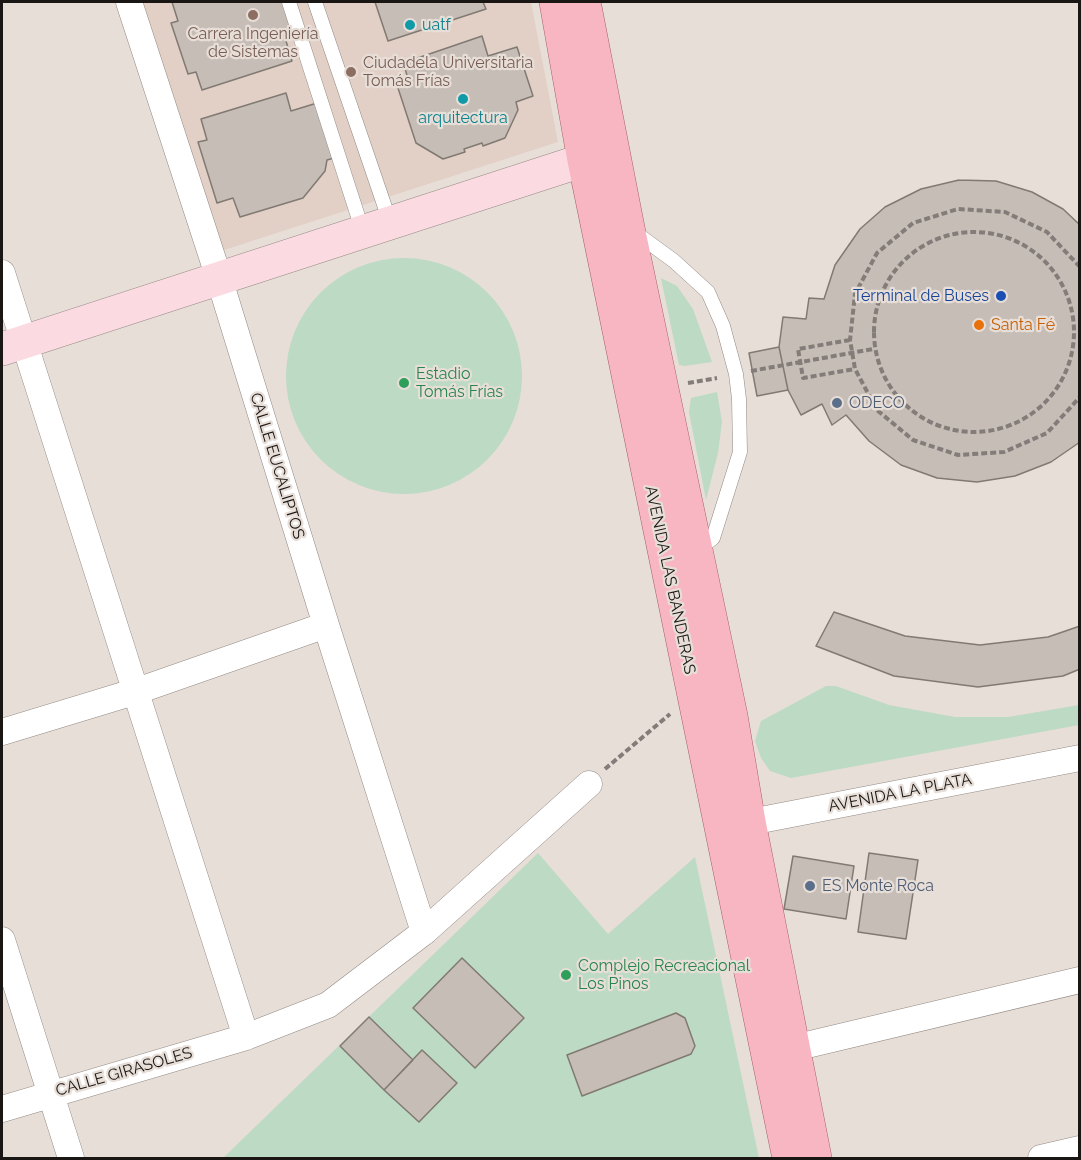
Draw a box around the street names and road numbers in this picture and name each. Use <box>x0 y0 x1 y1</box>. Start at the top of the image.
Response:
street label: CALLE EUCALIPTOS <box>246 391 308 541</box>
street label: AVENIDA LAS BANDERAS <box>641 484 699 676</box>
street label: AVENIDA LA PLATA <box>827 770 973 816</box>
street label: CALLE GIRASOLES <box>54 1043 194 1101</box>

